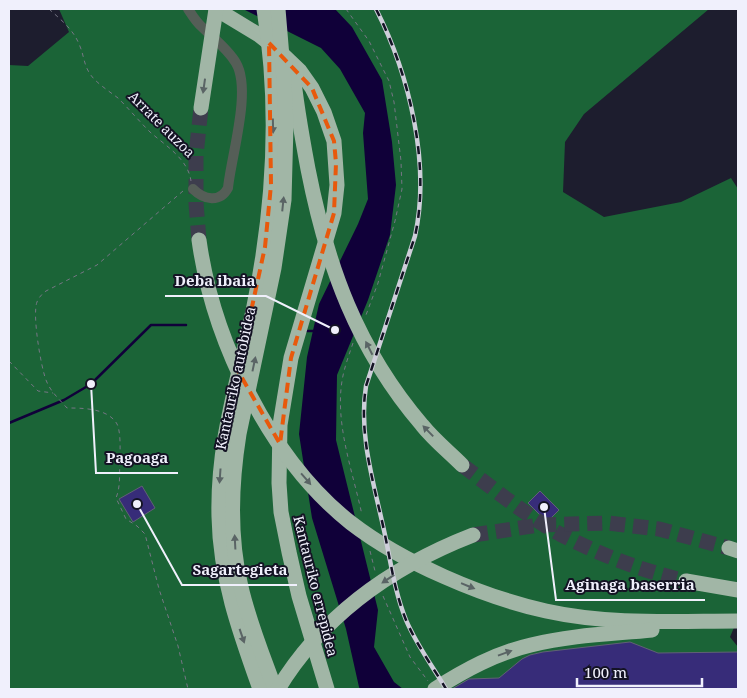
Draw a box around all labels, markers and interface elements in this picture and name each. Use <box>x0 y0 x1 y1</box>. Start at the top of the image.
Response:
one-way arrow <box>200 78 208 94</box>
street label: Arrate auzoa <box>125 87 199 161</box>
one-way arrow <box>269 118 277 134</box>
one-way arrow <box>279 196 287 212</box>
callout: Deba ibaia <box>165 266 266 296</box>
text: Deba ibaia <box>174 270 256 290</box>
street label: Kantauriko autobidea <box>211 305 259 451</box>
one-way arrow <box>365 341 373 355</box>
one-way arrow <box>251 355 259 371</box>
one-way arrow <box>422 425 434 437</box>
callout: Pagoaga <box>96 443 178 473</box>
text: Pagoaga <box>106 447 168 467</box>
one-way arrow <box>216 468 224 484</box>
one-way arrow <box>301 473 312 486</box>
street label: Kantauriko errepidea <box>289 514 343 658</box>
one-way arrow <box>230 533 238 549</box>
callout: Sagartegieta <box>182 555 297 585</box>
text: Sagartegieta <box>193 559 287 579</box>
callout: Aginaga baserria <box>556 570 705 600</box>
one-way arrow <box>381 574 394 584</box>
text: Aginaga baserria <box>565 574 695 594</box>
one-way arrow <box>461 583 475 591</box>
one-way arrow <box>239 628 246 643</box>
one-way arrow <box>498 649 513 657</box>
scale bar <box>577 656 702 688</box>
text: 100 m <box>584 662 627 682</box>

